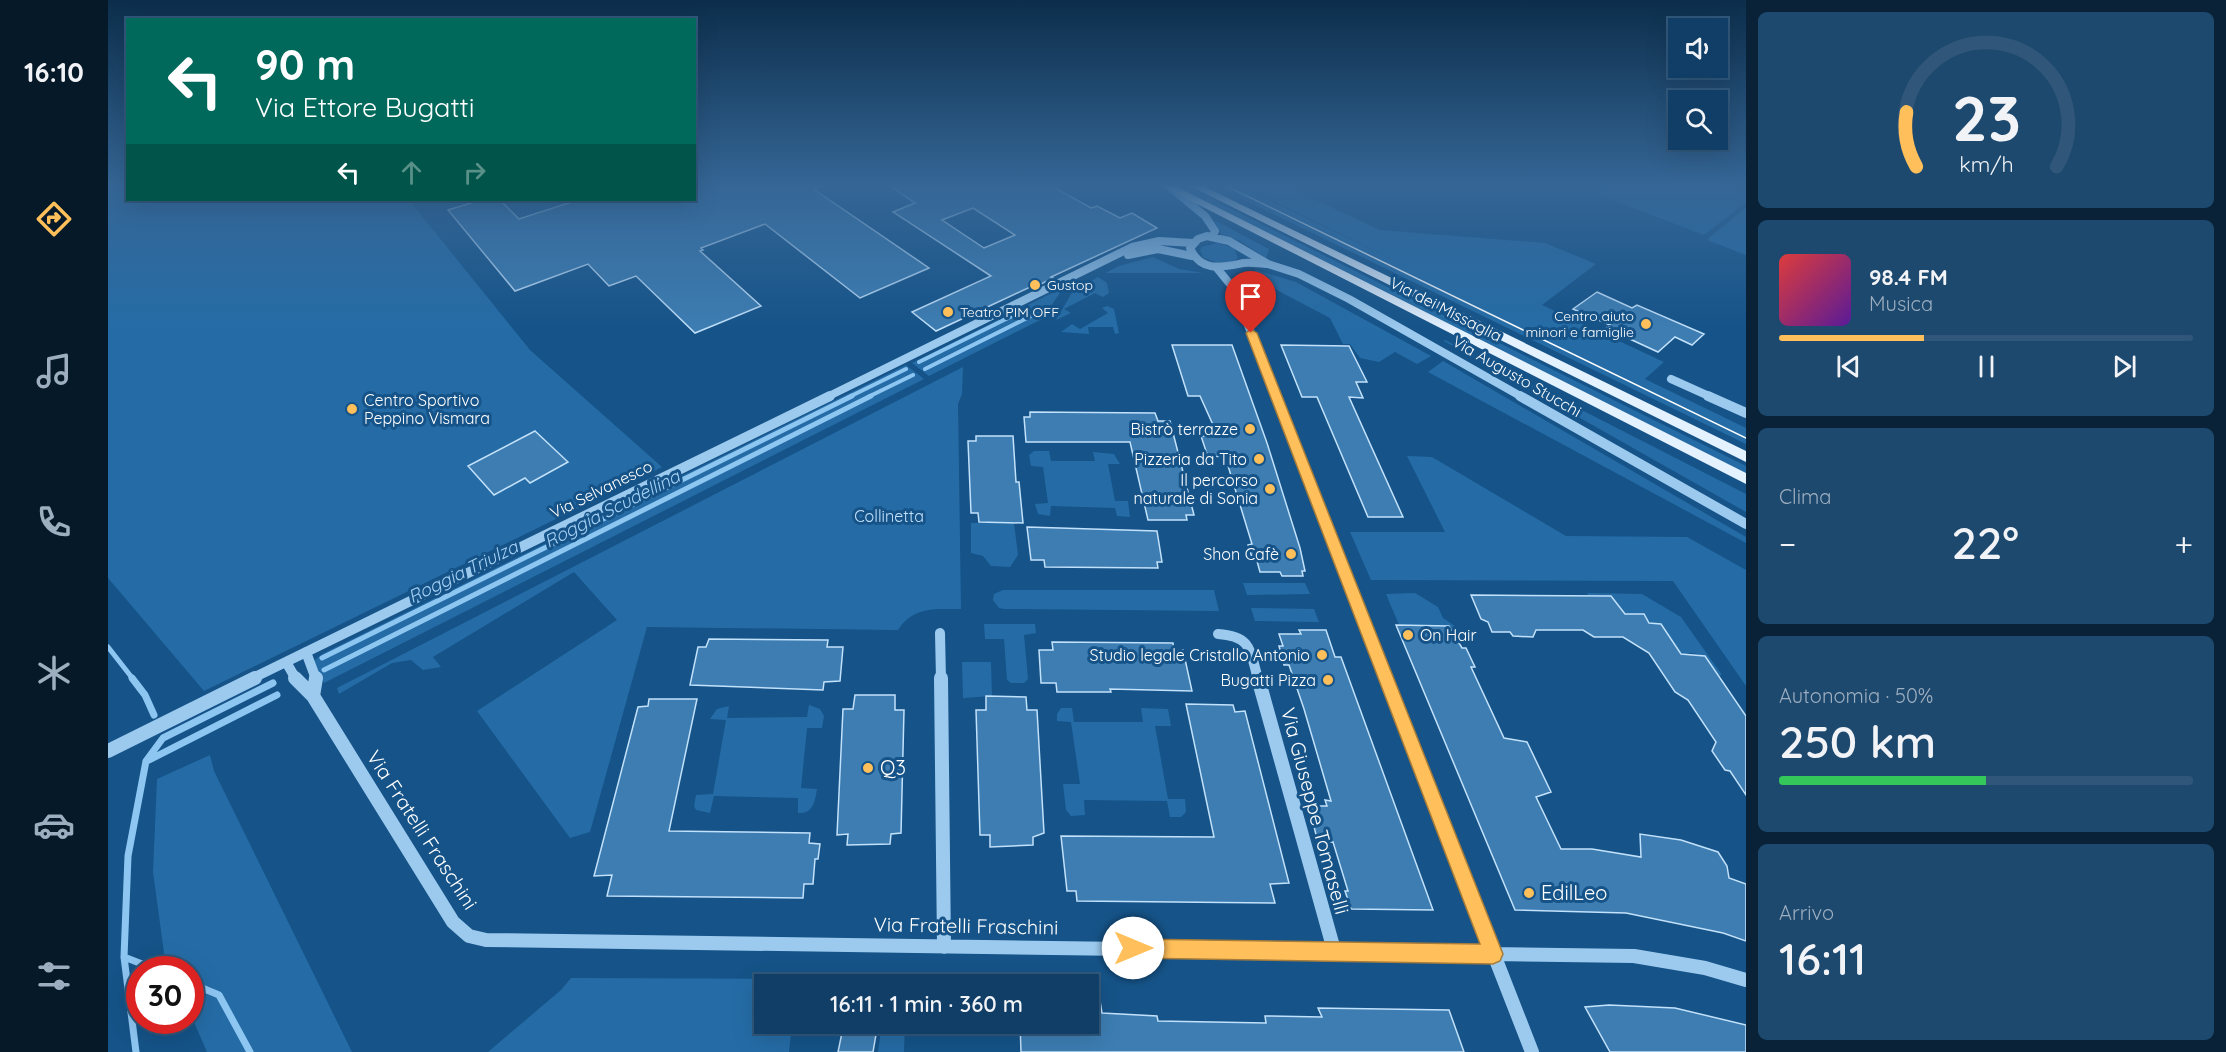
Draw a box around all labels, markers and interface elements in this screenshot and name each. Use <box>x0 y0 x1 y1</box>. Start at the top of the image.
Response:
map controls <box>1668 18 1728 150</box>
button: sound <box>1668 18 1728 78</box>
text: 90 m <box>255 38 355 91</box>
icon: left <box>156 42 234 120</box>
text: 16:10 <box>24 55 84 89</box>
text: 23 <box>1951 79 2021 157</box>
text: Via Ettore Bugatti <box>255 90 475 124</box>
button: search <box>1668 90 1728 150</box>
text: km/h <box>1959 151 2013 177</box>
icon: left <box>332 156 365 189</box>
icon: ahead <box>395 156 428 189</box>
icon: right <box>458 156 491 189</box>
icon: directions <box>33 198 75 240</box>
text: 98.4 FM <box>1869 263 1948 291</box>
pin <box>1225 271 1276 333</box>
street label: Via dei Missaglia <box>1387 272 1505 346</box>
place label: Gustop <box>1047 276 1093 294</box>
marker: Gustop <box>1028 278 1042 292</box>
icon: arrive <box>1234 280 1267 313</box>
text: Musica <box>1869 291 1933 316</box>
place label: Teatro PIM OFF <box>960 303 1059 321</box>
marker: Teatro PIM OFF <box>941 305 955 319</box>
place label: Centro aiuto minori e famiglie <box>1526 307 1634 341</box>
marker: Centro aiuto minori e famiglie <box>1639 317 1653 331</box>
street label: Via Augusto Stucchi <box>1449 331 1585 421</box>
icon: music <box>33 350 75 392</box>
icon: previous <box>1832 350 1865 383</box>
icon: pause <box>1970 350 2003 383</box>
icon: next <box>2108 350 2141 383</box>
place label: Centro Sportivo Peppino Vismara <box>364 390 490 428</box>
marker: Centro Sportivo Peppino Vismara <box>345 402 359 416</box>
place label: Bistrò terrazze <box>1131 419 1238 439</box>
marker: Bistrò terrazze <box>1243 422 1257 436</box>
place label: Pizzeria da Tito <box>1134 449 1247 469</box>
marker: Pizzeria da Tito <box>1252 452 1266 466</box>
street label: Via Selvanesco <box>547 456 655 522</box>
water label: Roggia Scudellina <box>540 464 684 553</box>
place label: Il percorso naturale di Sonia <box>1133 470 1258 508</box>
marker: Il percorso naturale di Sonia <box>1263 482 1277 496</box>
text: Clima <box>1779 484 1831 509</box>
icon: phone <box>33 501 75 543</box>
park label: Collinetta <box>854 506 924 526</box>
text: 22° <box>1952 514 2019 570</box>
text: − <box>1779 523 1796 564</box>
text: + <box>2174 523 2193 564</box>
water label: Roggia Triulza <box>404 535 522 608</box>
place label: Shon Cafè <box>1203 544 1279 564</box>
marker: Shon Cafè <box>1284 547 1298 561</box>
place label: On Hair <box>1420 625 1477 645</box>
marker: On Hair <box>1401 628 1415 642</box>
place label: Studio legale Cristallo Antonio <box>1089 645 1310 665</box>
marker: Studio legale Cristallo Antonio <box>1315 648 1329 662</box>
icon: climate <box>33 652 75 694</box>
place label: Bugatti Pizza <box>1220 670 1316 690</box>
marker: Bugatti Pizza <box>1321 673 1335 687</box>
text: Autonomia · 50% <box>1779 683 1933 708</box>
street label: Via Giuseppe Tomaselli <box>1276 705 1355 917</box>
text: 250 km <box>1779 713 1936 769</box>
street label: Via Fratelli Fraschini <box>362 745 483 914</box>
place label: Q3 <box>880 755 906 780</box>
marker: Q3 <box>861 761 875 775</box>
icon: car <box>33 804 75 846</box>
place label: EdilLeo <box>1541 880 1607 905</box>
marker: EdilLeo <box>1522 886 1536 900</box>
text: Arrivo <box>1779 900 1834 925</box>
street label: Via Fratelli Fraschini <box>873 911 1059 940</box>
position arrow <box>1101 916 1165 980</box>
text: 16:11 <box>1779 930 1866 986</box>
icon: filters <box>33 955 75 997</box>
speed limit sign: 30 <box>126 956 204 1034</box>
text: 16:11 · 1 min · 360 m <box>830 990 1023 1018</box>

